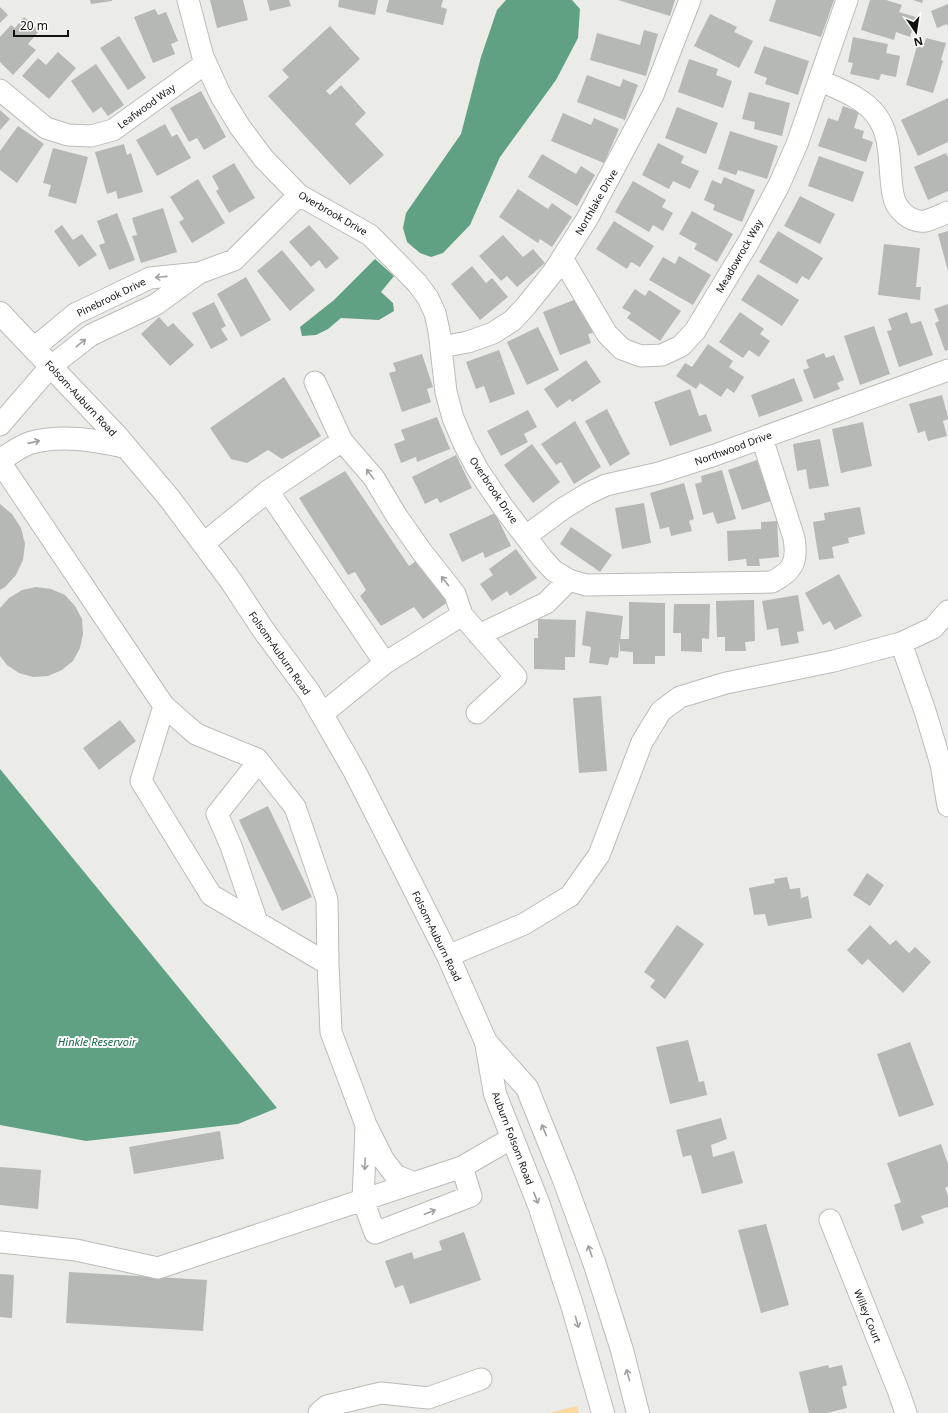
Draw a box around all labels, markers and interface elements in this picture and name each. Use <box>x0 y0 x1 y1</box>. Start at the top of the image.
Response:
scale bar <box>14 12 68 38</box>
north arrow <box>896 12 936 52</box>
text: 20 m <box>20 17 48 34</box>
text: N <box>912 34 924 51</box>
street label: Leafwood Way <box>114 80 179 132</box>
street label: Northlake Drive <box>571 166 621 238</box>
street label: Overbrook Drive <box>296 188 370 239</box>
street label: Meadowrock Way <box>712 216 766 295</box>
one-way arrow <box>155 273 168 280</box>
street label: Pinebrook Drive <box>74 274 148 320</box>
one-way arrow <box>76 339 87 347</box>
street label: Folsom-Auburn Road <box>42 357 120 439</box>
street label: Northwood Drive <box>693 427 774 468</box>
one-way arrow <box>27 438 40 446</box>
street label: Overbrook Drive <box>467 454 522 526</box>
one-way arrow <box>366 469 375 480</box>
one-way arrow <box>440 575 449 586</box>
street label: Folsom-Auburn Road <box>246 608 314 698</box>
street label: Folsom-Auburn Road <box>409 888 465 984</box>
water label: Hinkle Reservoir <box>58 1034 137 1049</box>
street label: Auburn Folsom Road <box>489 1090 537 1186</box>
one-way arrow <box>540 1124 547 1136</box>
one-way arrow <box>361 1157 368 1170</box>
one-way arrow <box>532 1192 540 1204</box>
one-way arrow <box>423 1208 435 1216</box>
one-way arrow <box>585 1246 593 1258</box>
street label: Willey Court <box>851 1287 885 1345</box>
one-way arrow <box>574 1315 581 1328</box>
one-way arrow <box>624 1369 632 1382</box>

